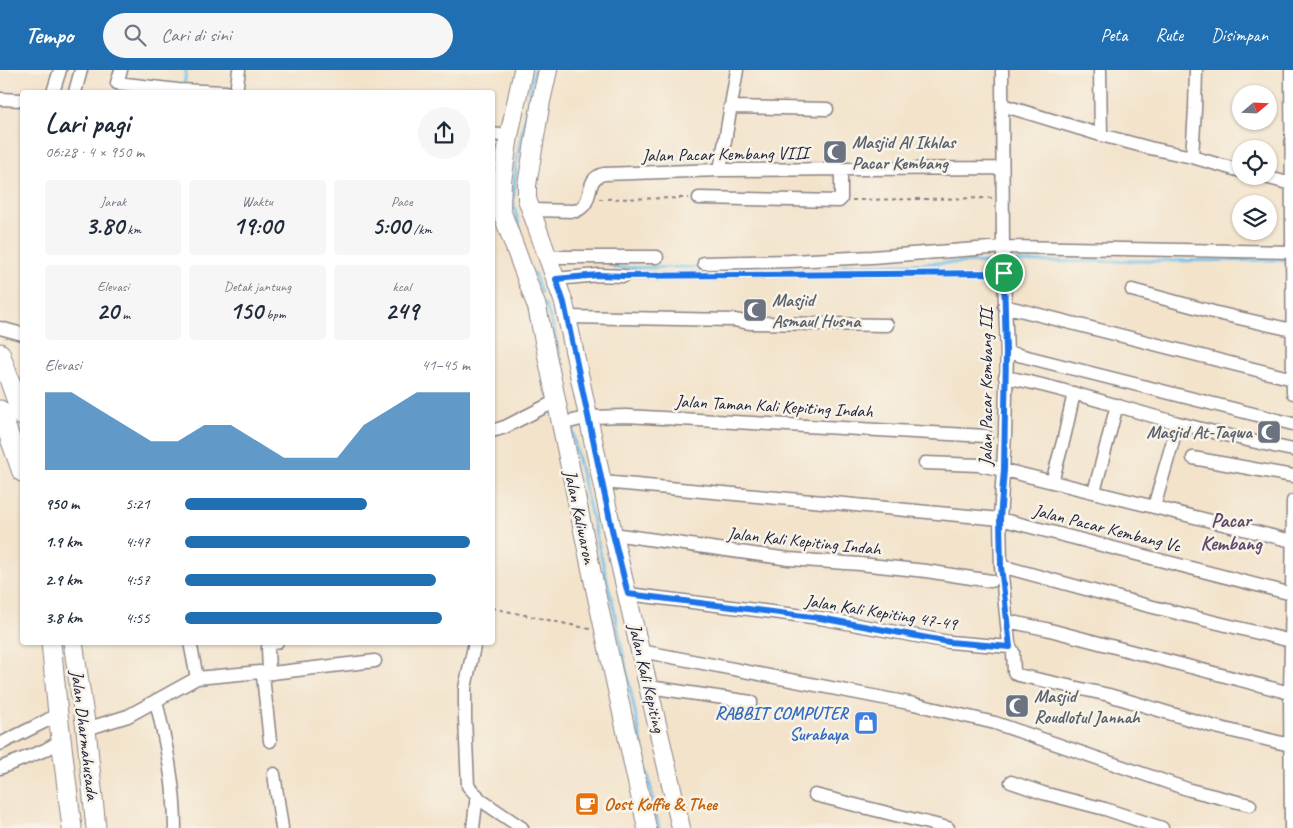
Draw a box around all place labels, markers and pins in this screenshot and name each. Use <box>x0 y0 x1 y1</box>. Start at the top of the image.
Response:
place label: Masjid Al Ikhlas Pacar Kembang <box>852 131 957 174</box>
mosque icon: Masjid Al Ikhlas Pacar Kembang <box>822 139 848 165</box>
pin <box>983 252 1025 294</box>
place label: Masjid Asmaul Husna <box>772 289 862 332</box>
mosque icon: Masjid Asmaul Husna <box>742 297 768 323</box>
mosque icon: Masjid At-Taqwa <box>1256 419 1282 445</box>
place label: Masjid At-Taqwa <box>1146 421 1254 443</box>
place label: Masjid Roudlotul Jannah <box>1034 685 1141 728</box>
mosque icon: Masjid Roudlotul Jannah <box>1004 693 1030 719</box>
place label: RABBIT COMPUTER Surabaya <box>715 702 850 745</box>
shop icon: RABBIT COMPUTER Surabaya <box>853 710 879 736</box>
cafe icon: Oost Koffie & Thee <box>574 791 600 817</box>
place label: Oost Koffie & Thee <box>604 793 719 815</box>

